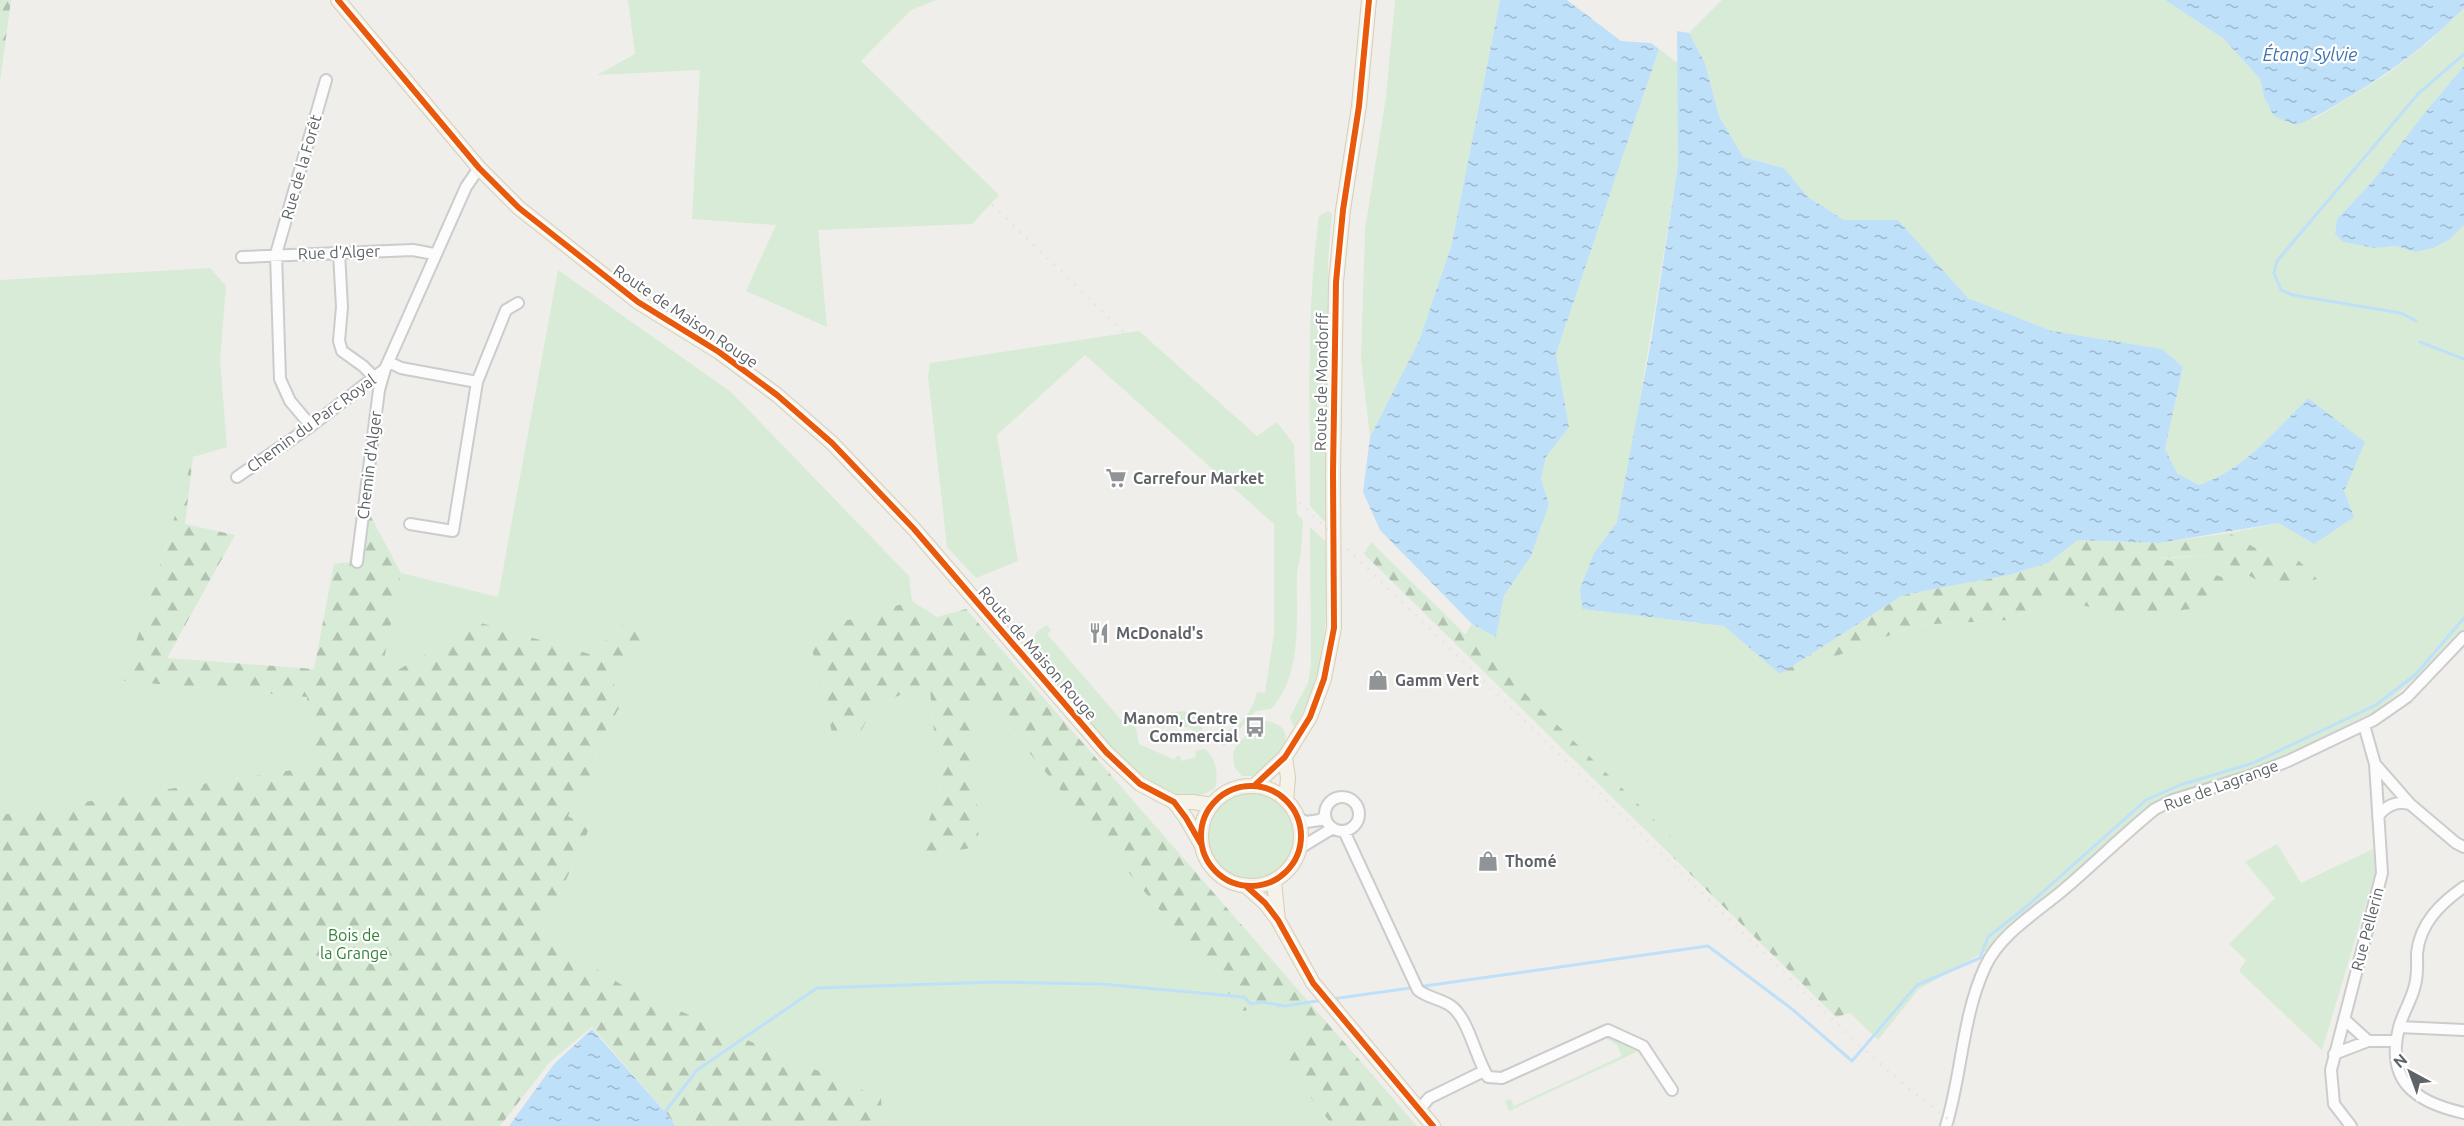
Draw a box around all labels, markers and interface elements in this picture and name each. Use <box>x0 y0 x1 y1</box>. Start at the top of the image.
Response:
water label: Étang Sylvie <box>2263 43 2357 64</box>
street label: Rue de la Forêt <box>277 112 325 222</box>
street label: Rue d'Alger <box>297 242 381 262</box>
street label: Route de Maison Rouge <box>610 261 762 371</box>
street label: Route de Mondorff <box>1311 312 1331 451</box>
street label: Chemin du Parc Royal <box>243 370 379 476</box>
street label: Chemin d'Alger <box>353 410 385 520</box>
supermarket icon: Carrefour Market <box>1104 466 1128 490</box>
place label: Carrefour Market <box>1133 469 1264 487</box>
street label: Route de Maison Rouge <box>975 583 1101 723</box>
restaurant icon: McDonald's <box>1087 621 1111 645</box>
place label: McDonald's <box>1116 624 1203 642</box>
shop icon: Gamm Vert <box>1366 668 1390 692</box>
place label: Gamm Vert <box>1395 671 1479 689</box>
place label: Manom, Centre Commercial <box>1123 709 1238 745</box>
bus stop icon: Manom, Centre Commercial <box>1243 715 1267 739</box>
street label: Rue de Lagrange <box>2161 756 2281 814</box>
shop icon: Thomé <box>1476 849 1500 873</box>
place label: Thomé <box>1505 852 1557 870</box>
street label: Rue Pellerin <box>2347 885 2387 973</box>
park label: Bois de la Grange <box>320 926 388 962</box>
north arrow <box>2380 1042 2440 1102</box>
text: N <box>2390 1050 2411 1071</box>

